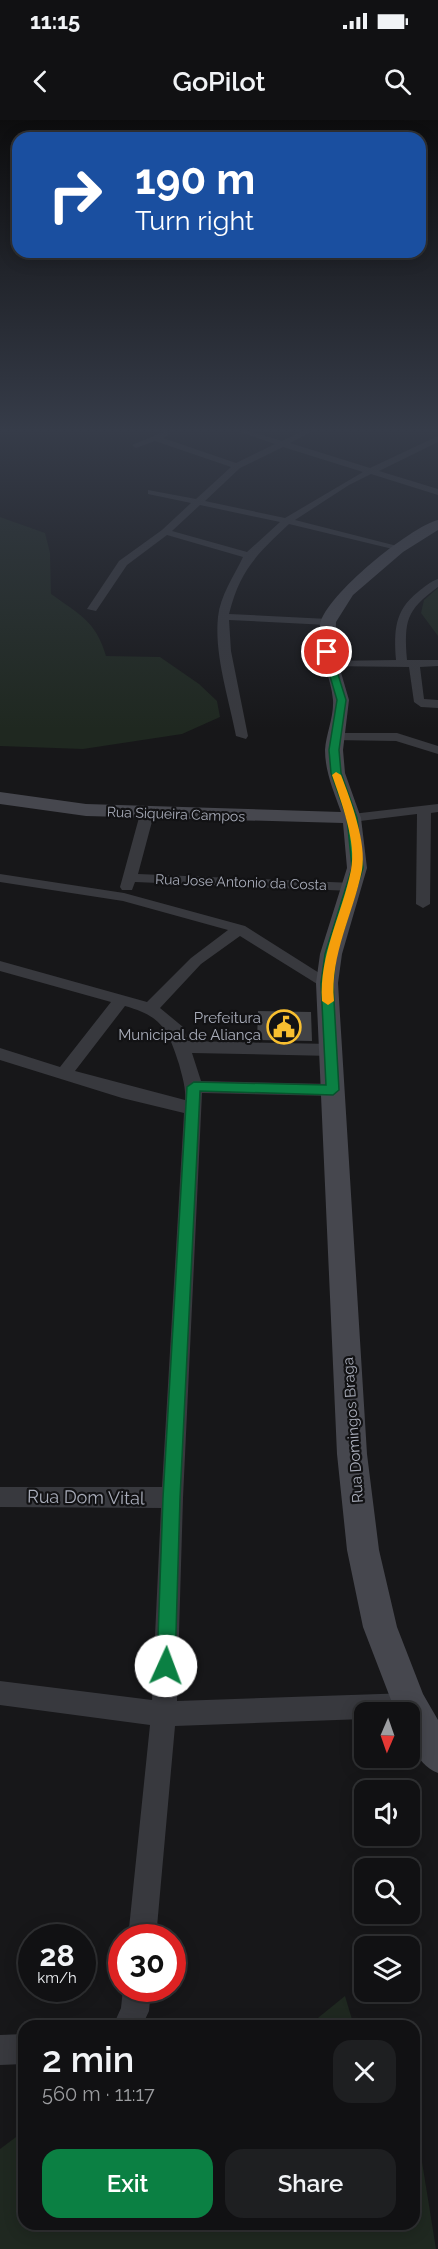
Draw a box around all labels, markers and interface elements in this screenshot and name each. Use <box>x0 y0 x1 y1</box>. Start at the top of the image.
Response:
text: 11:15 <box>30 8 80 34</box>
icon: back <box>24 65 57 98</box>
icon: search <box>381 65 414 98</box>
text: GoPilot <box>173 66 265 97</box>
text: 190 m <box>135 155 255 204</box>
icon: right <box>36 156 114 234</box>
text: Turn right <box>135 205 254 236</box>
pin <box>301 626 352 677</box>
icon: arrive <box>310 635 343 668</box>
street label: Rua Siqueira Campos <box>107 804 246 824</box>
street label: Rua Jose Antonio da Costa <box>155 871 327 893</box>
place label: Prefeitura Municipal de Aliança <box>118 1009 261 1044</box>
public building icon: Prefeitura Municipal de Aliança <box>266 1009 302 1045</box>
street label: Rua Domingos Braga <box>339 1356 367 1504</box>
street label: Rua Dom Vital <box>27 1485 145 1509</box>
position arrow <box>134 1634 198 1698</box>
north arrow <box>354 1702 420 1768</box>
map controls <box>354 1702 420 2002</box>
button: sound <box>354 1780 420 1846</box>
button: search <box>354 1858 420 1924</box>
speed limit sign: 30 <box>108 1924 186 2002</box>
button: layers <box>354 1936 420 2002</box>
text: 28 <box>39 1938 75 1973</box>
text: km/h <box>37 1969 77 1987</box>
text: 2 min <box>42 2038 134 2080</box>
button: close <box>333 2040 396 2103</box>
text: 560 m · 11:17 <box>42 2082 155 2106</box>
button: Exit <box>42 2149 213 2218</box>
button: Share <box>225 2149 396 2218</box>

